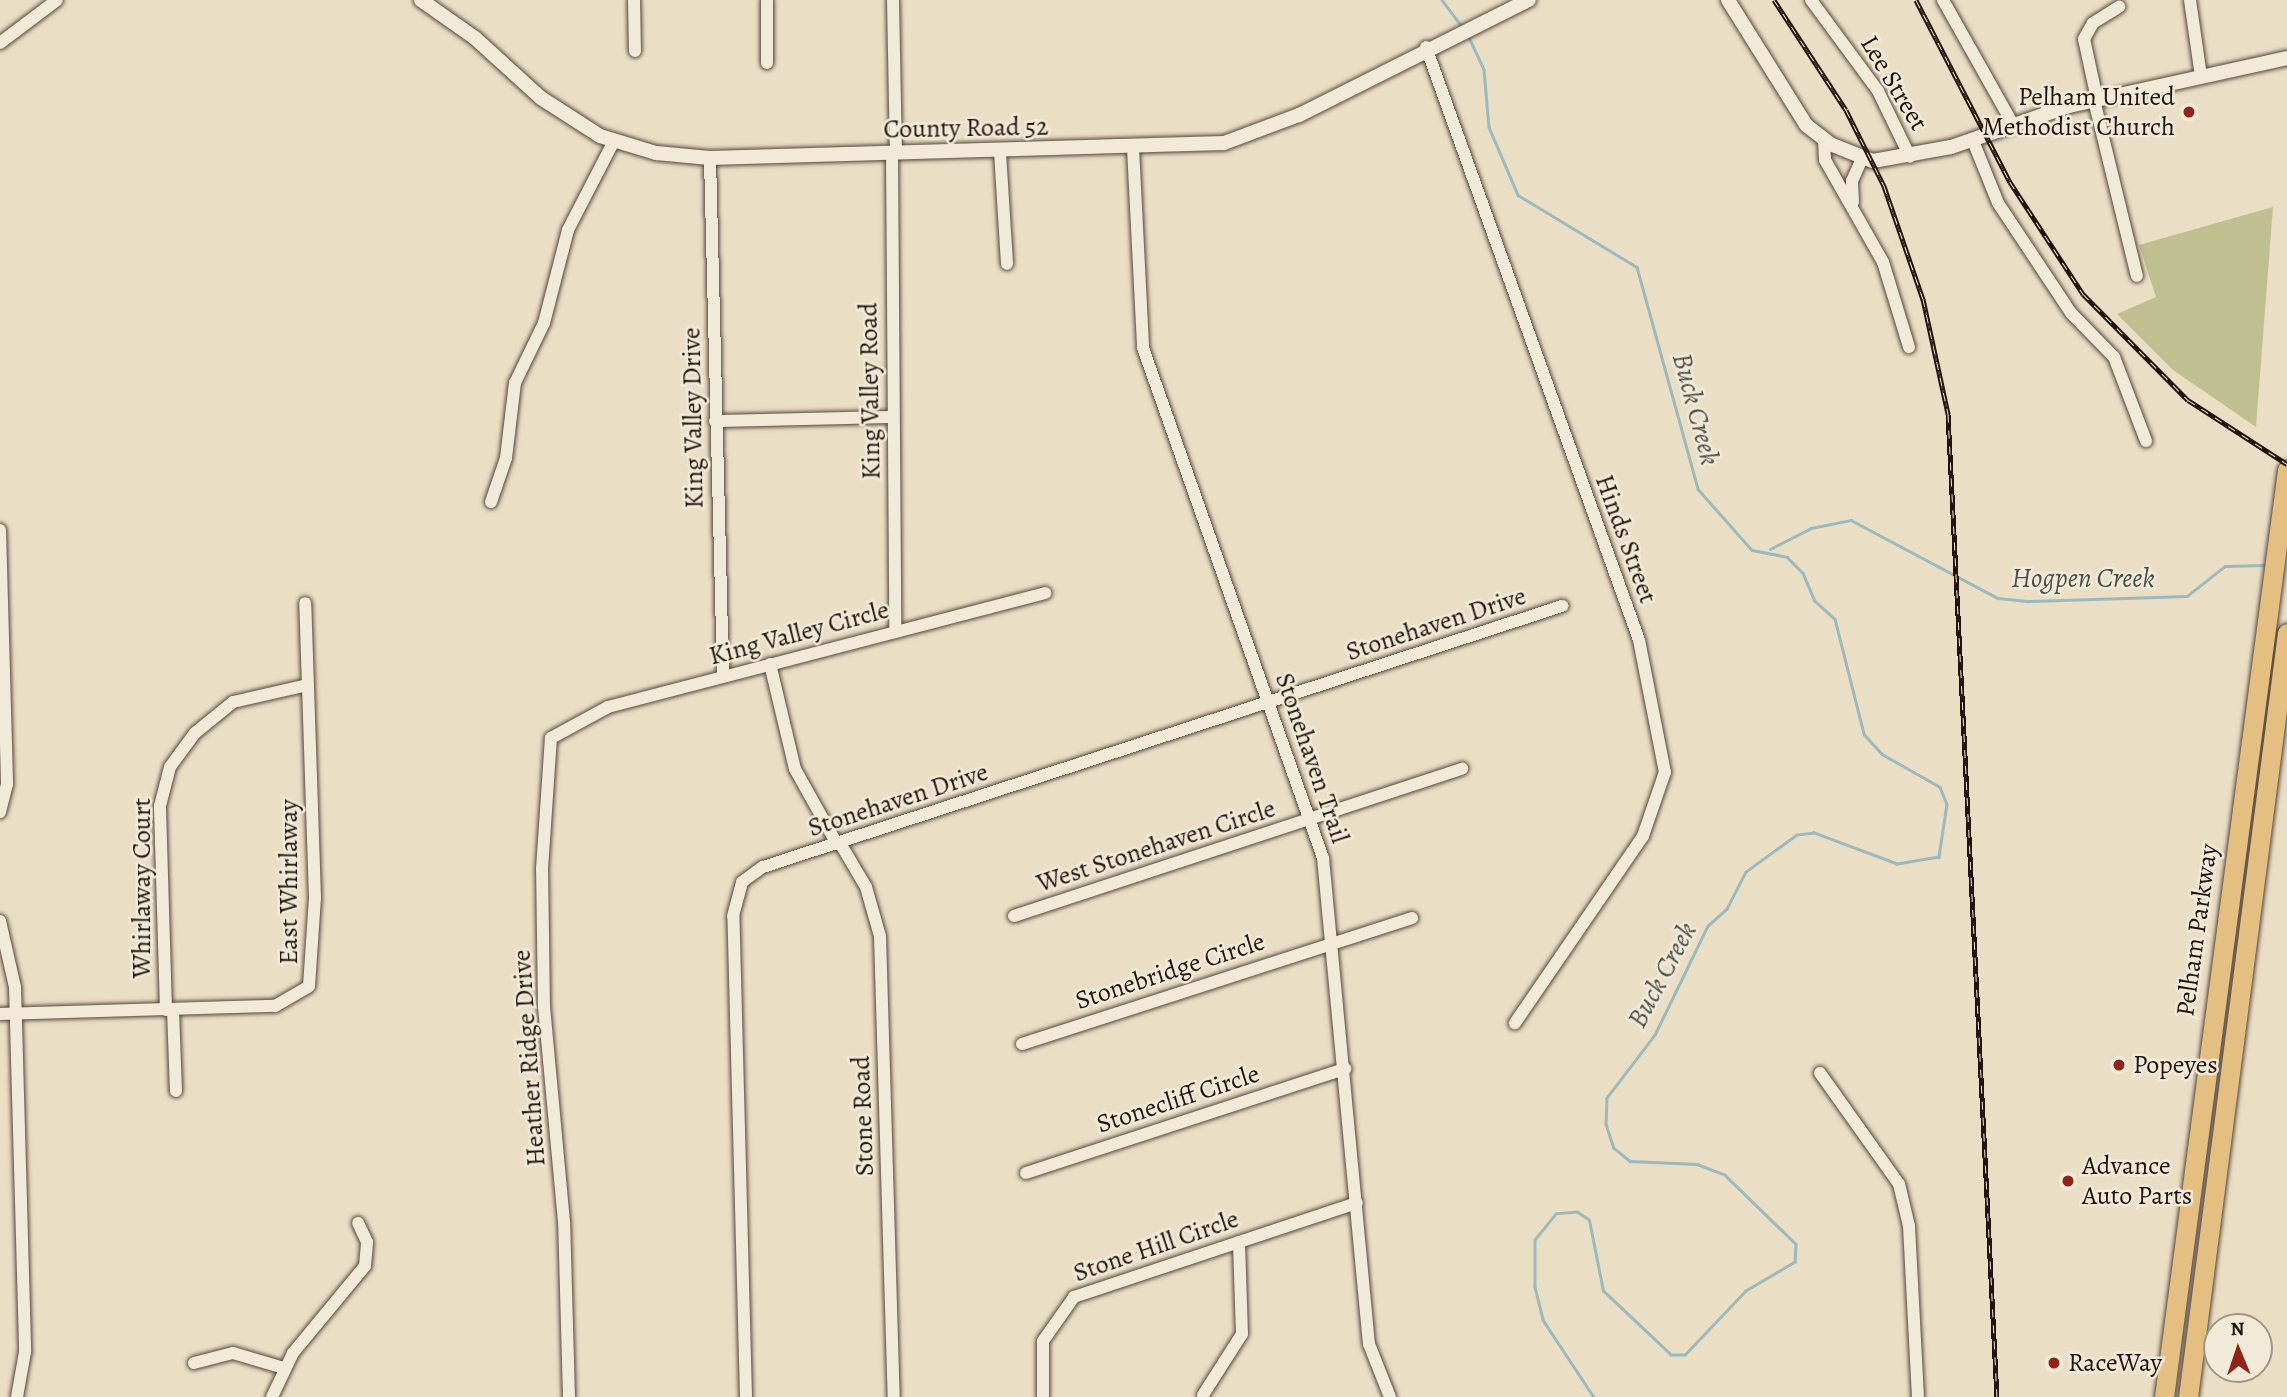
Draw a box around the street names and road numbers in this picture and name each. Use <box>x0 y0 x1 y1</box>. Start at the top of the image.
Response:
street label: Lee Street <box>1853 30 1935 136</box>
street label: County Road 52 <box>883 111 1049 145</box>
street label: King Valley Road <box>853 302 887 480</box>
street label: King Valley Drive <box>676 327 710 509</box>
street label: Hinds Street <box>1588 471 1664 607</box>
street label: Stonehaven Drive <box>1342 580 1530 668</box>
street label: King Valley Circle <box>706 594 892 672</box>
street label: Stonehaven Trail <box>1268 669 1356 847</box>
street label: Stonehaven Drive <box>804 756 992 844</box>
street label: West Stonehaven Circle <box>1033 793 1279 899</box>
street label: Whirlaway Court <box>126 798 158 978</box>
street label: East Whirlaway <box>273 799 305 965</box>
street label: Pelham Parkway <box>2169 842 2225 1018</box>
street label: Stonebridge Circle <box>1071 926 1269 1016</box>
street label: Heather Ridge Drive <box>506 949 552 1167</box>
street label: Stone Road <box>845 1055 881 1177</box>
street label: Stonecliff Circle <box>1093 1058 1263 1140</box>
street label: Stone Hill Circle <box>1069 1203 1243 1289</box>

